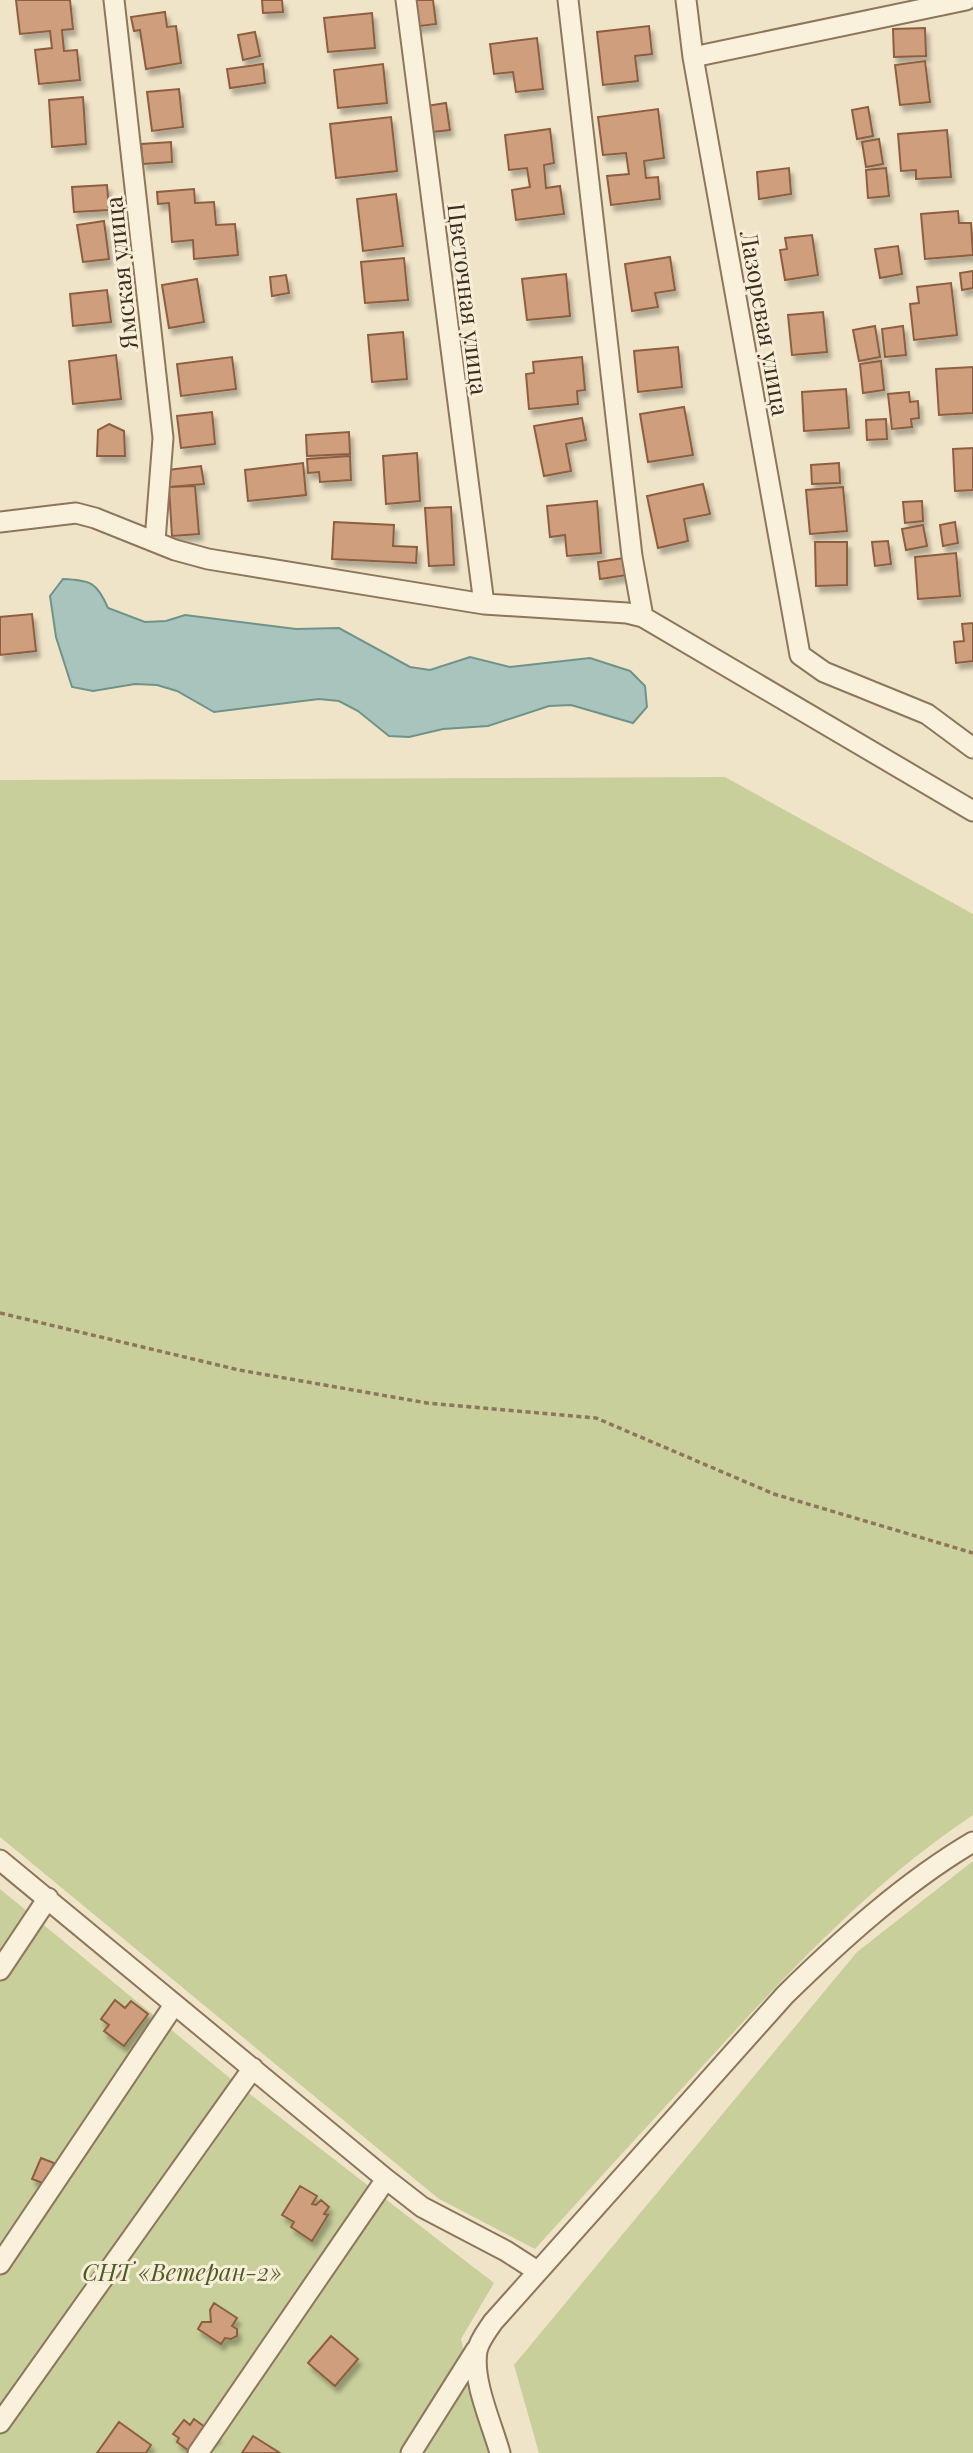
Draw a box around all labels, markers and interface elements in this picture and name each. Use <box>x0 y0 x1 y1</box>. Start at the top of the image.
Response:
street label: Ямская улица <box>96 195 144 352</box>
street label: Цветочная улица <box>441 201 497 397</box>
street label: Лазоревая улица <box>734 227 798 418</box>
park label: СНТ «Ветеран-2» <box>82 2255 282 2287</box>

